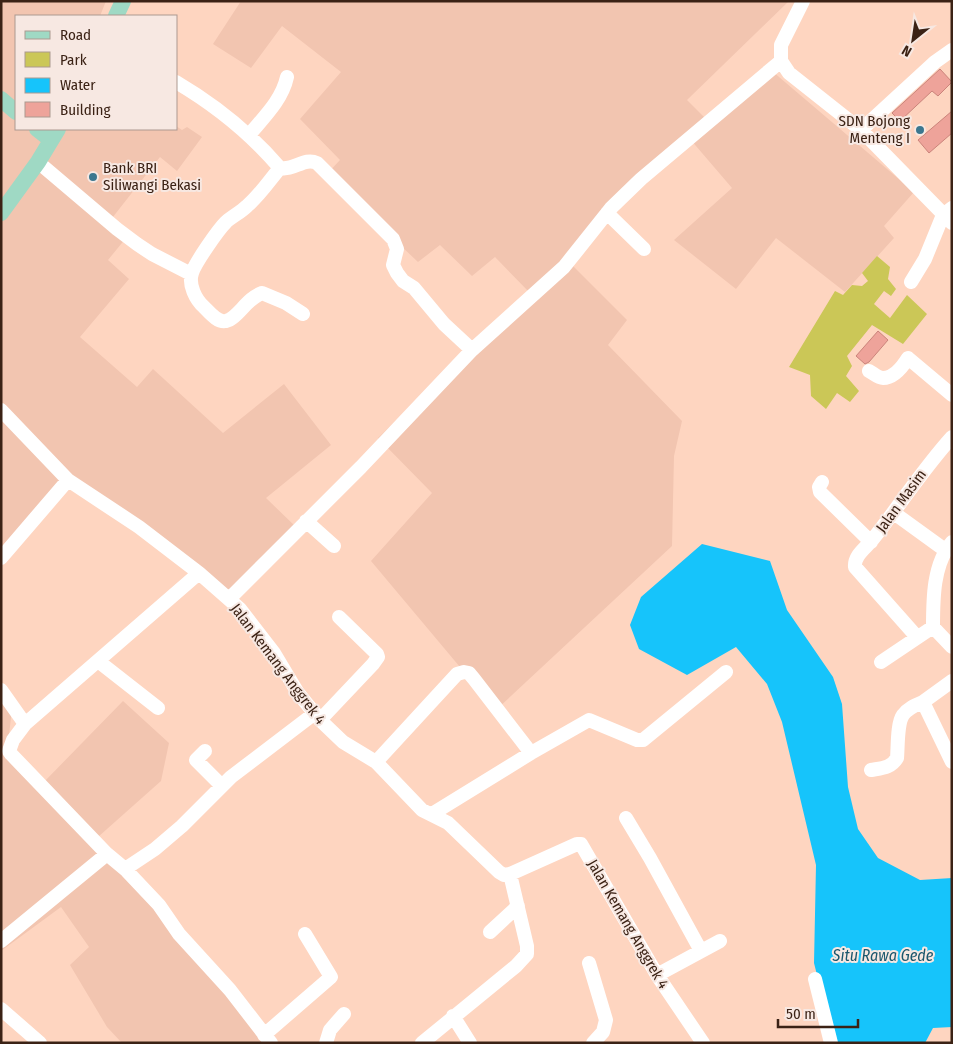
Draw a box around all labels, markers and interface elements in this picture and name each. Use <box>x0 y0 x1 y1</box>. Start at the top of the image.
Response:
legend <box>15 15 178 130</box>
north arrow <box>888 15 938 65</box>
text: Road <box>60 26 91 44</box>
text: N <box>899 41 915 60</box>
text: Park <box>60 51 87 69</box>
text: Water <box>60 76 96 94</box>
text: Building <box>60 101 111 119</box>
place label: SDN Bojong Menteng I <box>838 112 910 147</box>
marker: SDN Bojong Menteng I <box>914 124 926 136</box>
place label: Bank BRI Siliwangi Bekasi <box>103 159 201 194</box>
marker: Bank BRI Siliwangi Bekasi <box>87 171 99 183</box>
street label: Jalan Masim <box>872 466 930 536</box>
street label: Jalan Kemang Anggrek 4 <box>227 600 329 728</box>
street label: Jalan Kemang Anggrek 4 <box>584 856 672 992</box>
water label: Situ Rawa Gede <box>832 946 934 965</box>
scale bar <box>778 996 858 1028</box>
text: 50 m <box>786 1005 816 1023</box>

